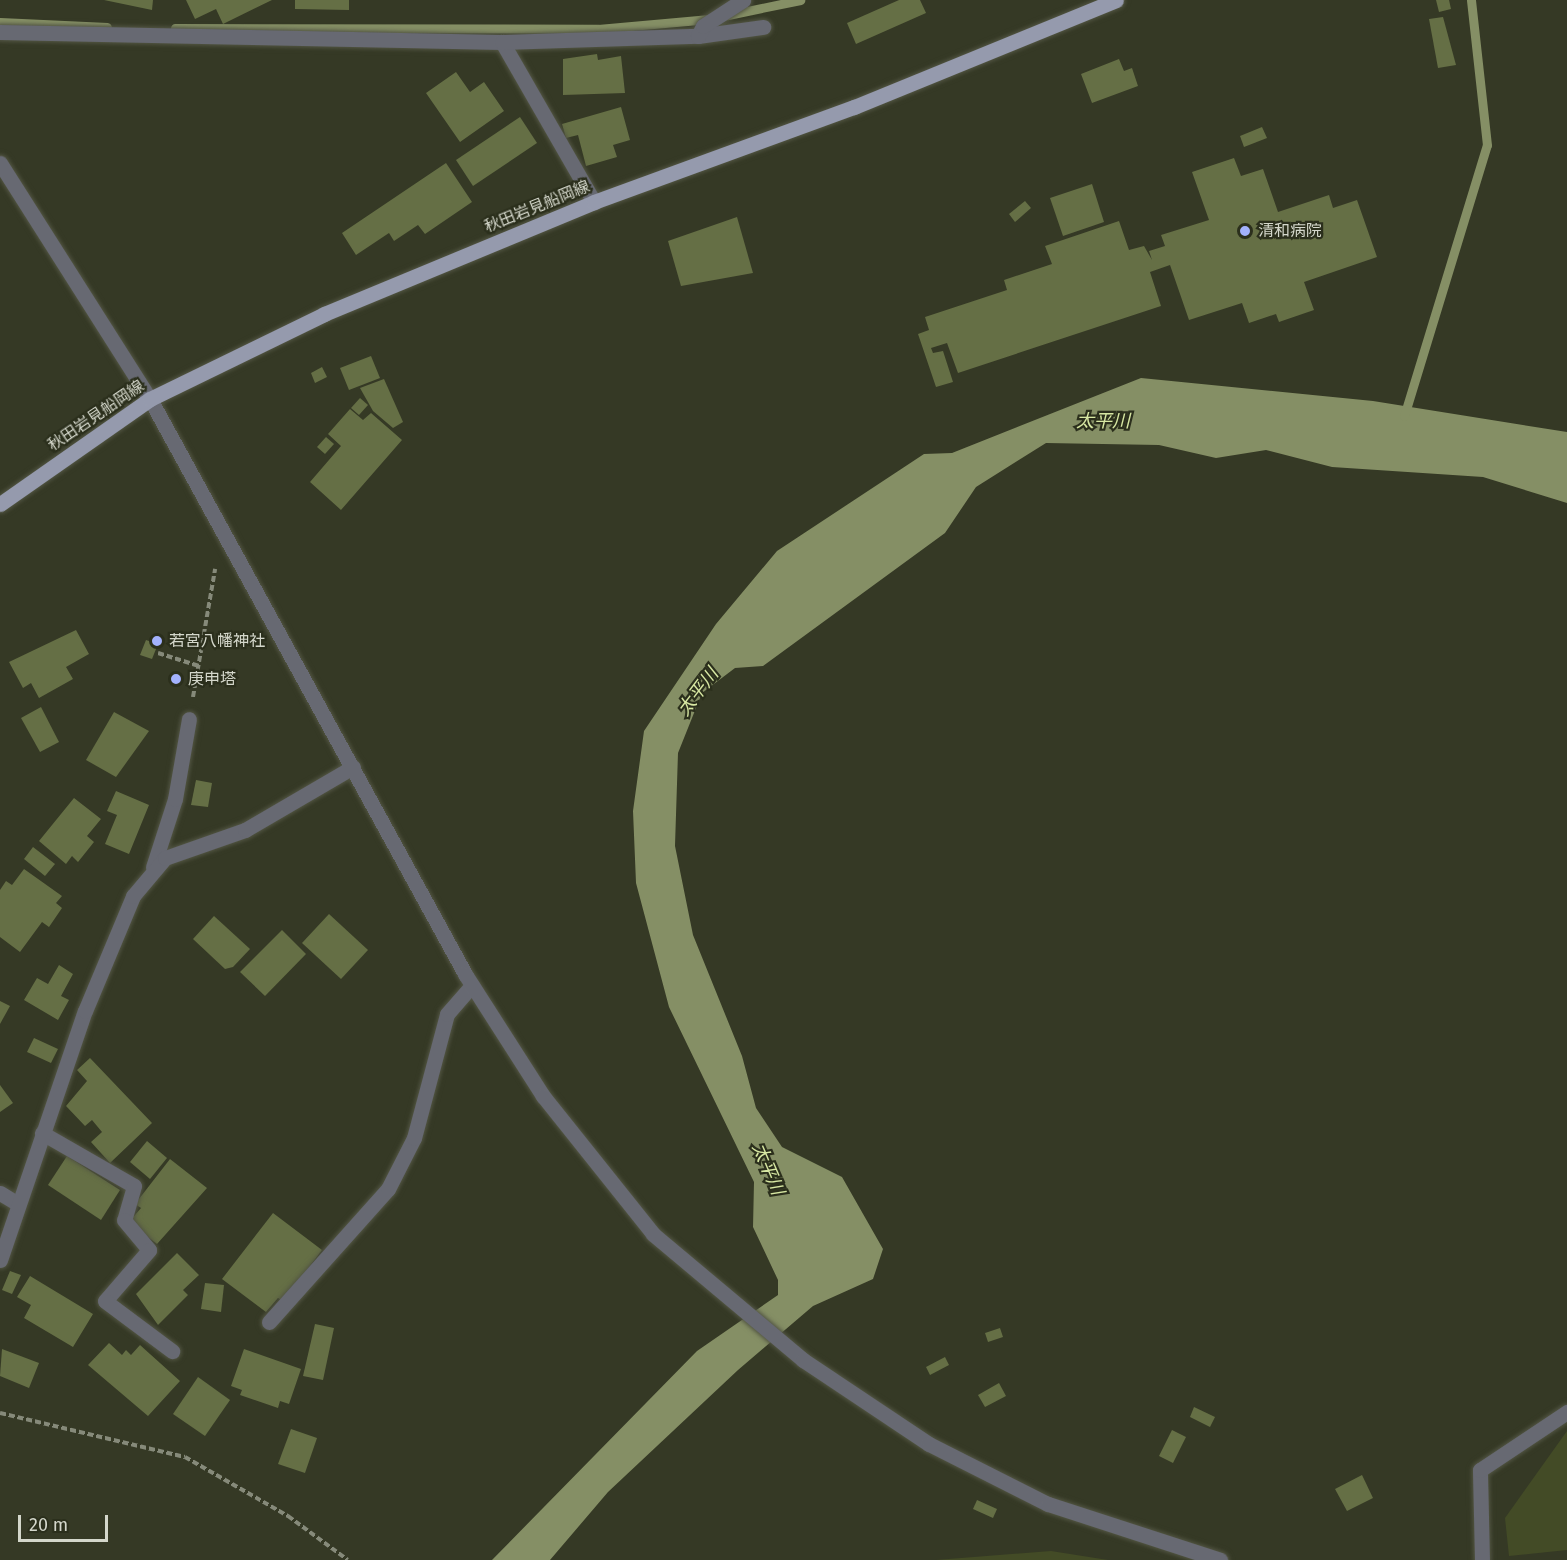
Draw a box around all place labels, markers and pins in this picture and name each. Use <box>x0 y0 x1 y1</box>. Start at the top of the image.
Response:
place label: 清和病院 <box>1258 221 1322 241</box>
marker: 清和病院 <box>1236 222 1254 240</box>
place label: 若宮八幡神社 <box>169 631 265 651</box>
marker: 若宮八幡神社 <box>150 634 164 648</box>
place label: 庚申塔 <box>188 669 236 689</box>
marker: 庚申塔 <box>169 672 183 686</box>

